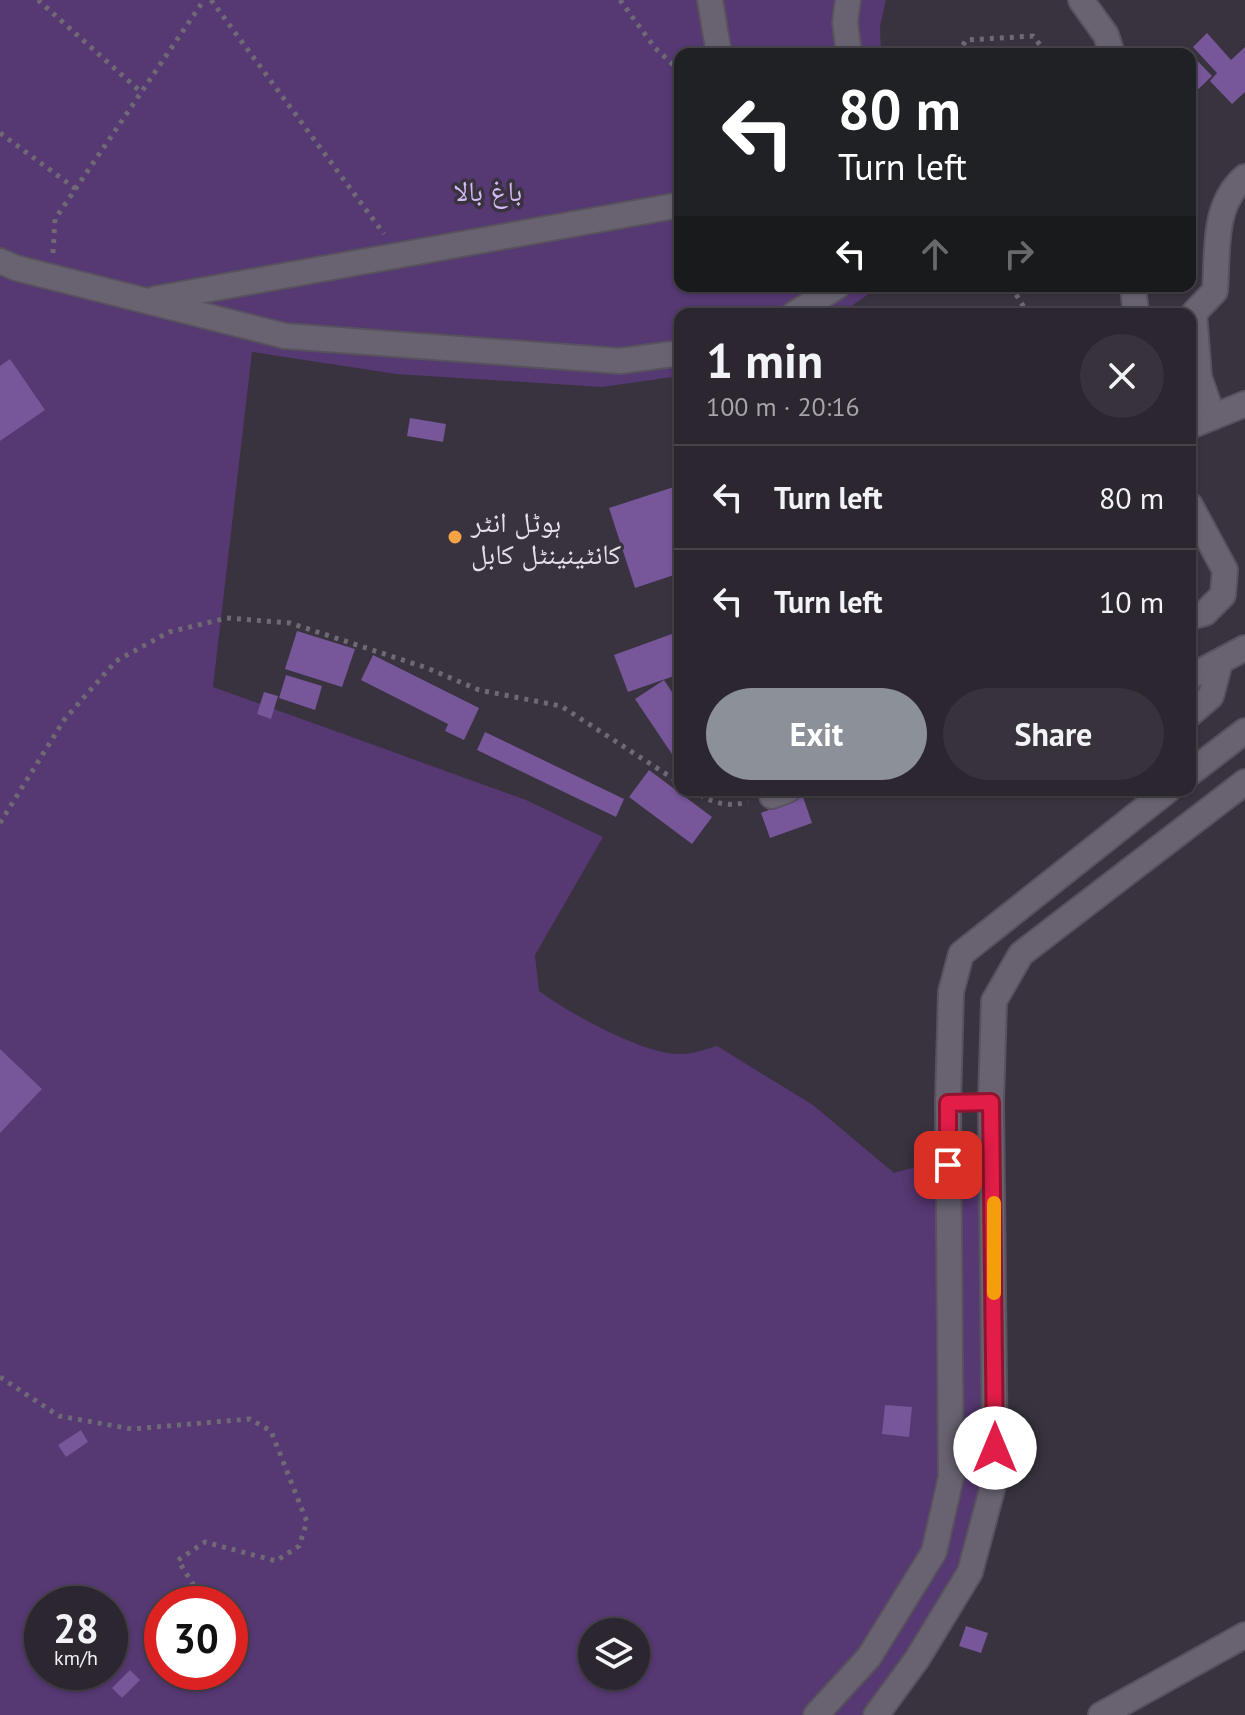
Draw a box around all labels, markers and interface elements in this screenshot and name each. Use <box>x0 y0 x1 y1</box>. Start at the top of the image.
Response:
text: 80 m <box>838 73 961 145</box>
icon: left <box>706 80 810 184</box>
text: Turn left <box>838 143 967 190</box>
park label: باغ بالا <box>454 172 522 209</box>
icon: left <box>829 232 873 276</box>
icon: ahead <box>913 232 957 276</box>
icon: right <box>997 232 1041 276</box>
text: 1 min <box>706 329 823 391</box>
button: close <box>1080 334 1164 418</box>
text: 100 m · 20:16 <box>706 390 860 423</box>
icon: left <box>706 475 750 519</box>
text: Turn left <box>774 478 882 517</box>
text: 80 m <box>1099 478 1164 517</box>
place label: ہوٹل انٹر کانٹینینٹل کابل <box>470 503 621 572</box>
marker: ہوٹل انٹر کانٹینینٹل کابل <box>446 528 464 546</box>
icon: left <box>706 579 750 623</box>
text: Turn left <box>774 582 882 621</box>
text: 10 m <box>1099 582 1164 621</box>
button: Exit <box>706 688 927 780</box>
button: Share <box>943 688 1164 780</box>
pin <box>914 1131 982 1199</box>
icon: arrive <box>926 1143 970 1187</box>
position arrow <box>953 1406 1037 1490</box>
speed limit sign: 30 <box>144 1586 248 1690</box>
text: 28 <box>53 1602 99 1654</box>
map controls <box>578 1618 650 1690</box>
button: layers <box>578 1618 650 1690</box>
text: km/h <box>54 1645 98 1671</box>

